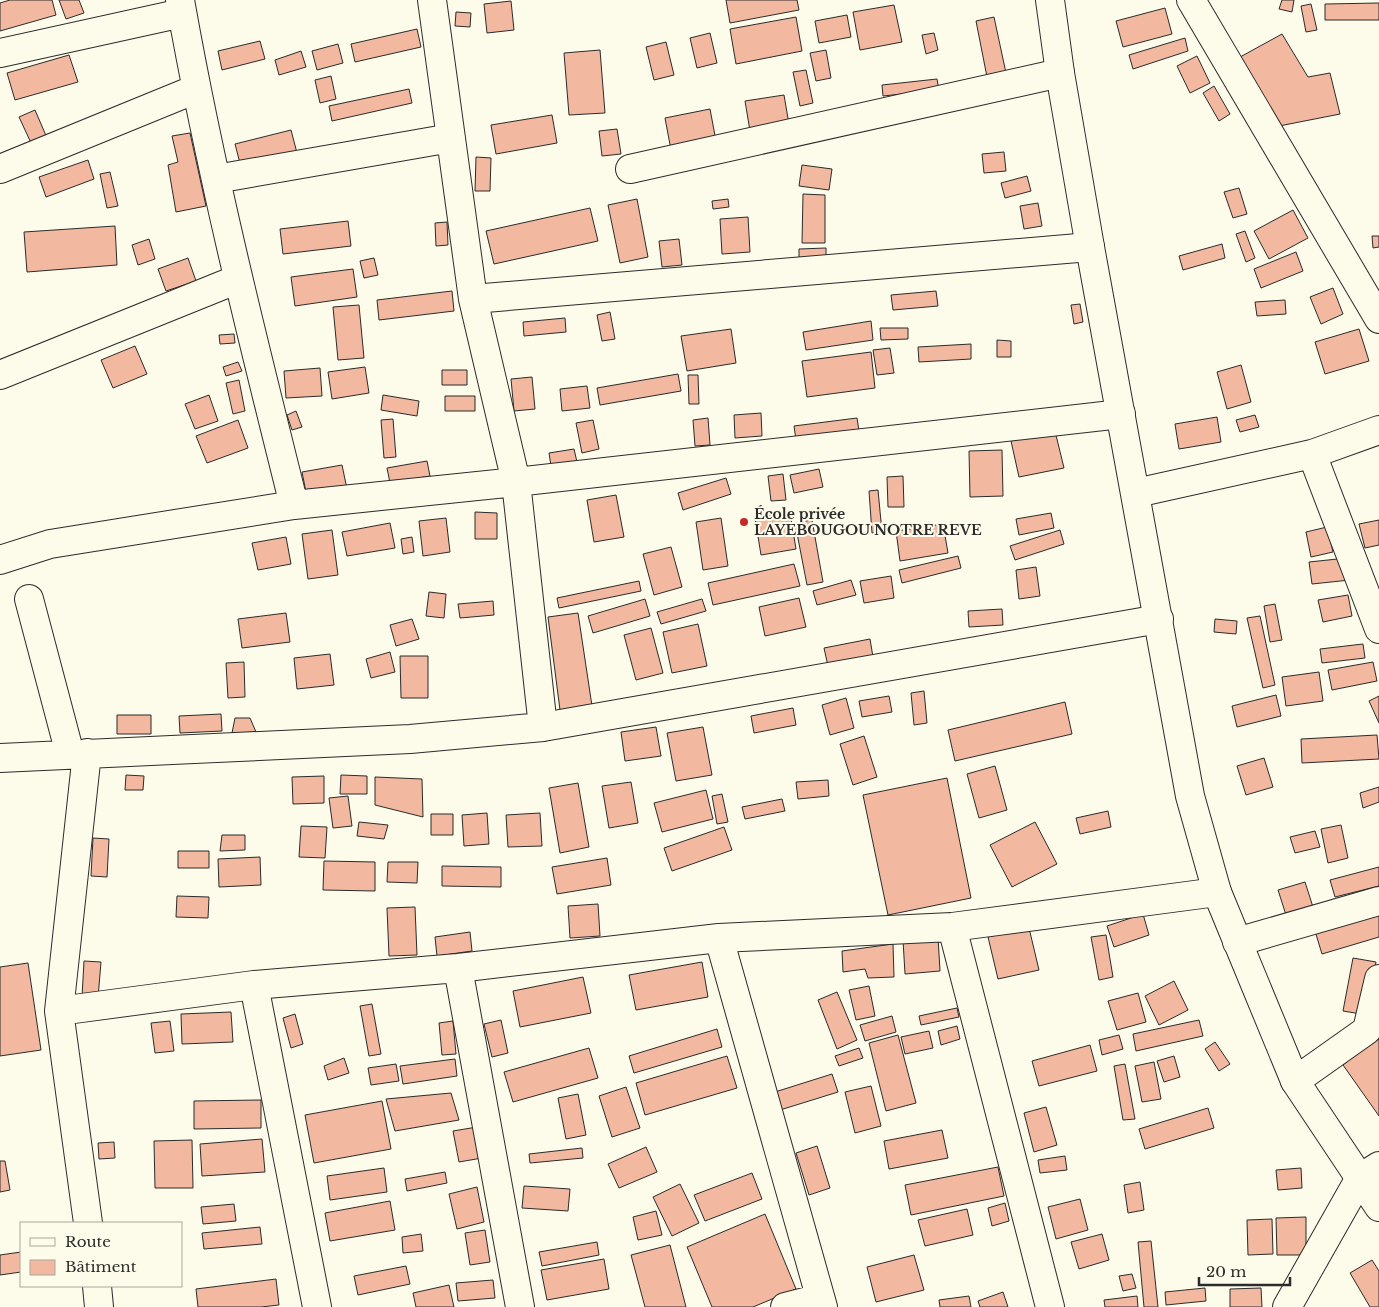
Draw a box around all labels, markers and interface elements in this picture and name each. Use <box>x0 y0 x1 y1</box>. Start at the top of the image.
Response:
place label: École privée LAYEBOUGOU NOTRE REVE <box>754 505 982 539</box>
marker: École privée LAYEBOUGOU NOTRE REVE <box>738 516 750 528</box>
legend <box>20 1222 182 1287</box>
text: Route <box>65 1232 111 1251</box>
scale bar <box>1199 1254 1290 1286</box>
text: Bâtiment <box>65 1257 137 1276</box>
text: 20 m <box>1206 1262 1246 1281</box>

